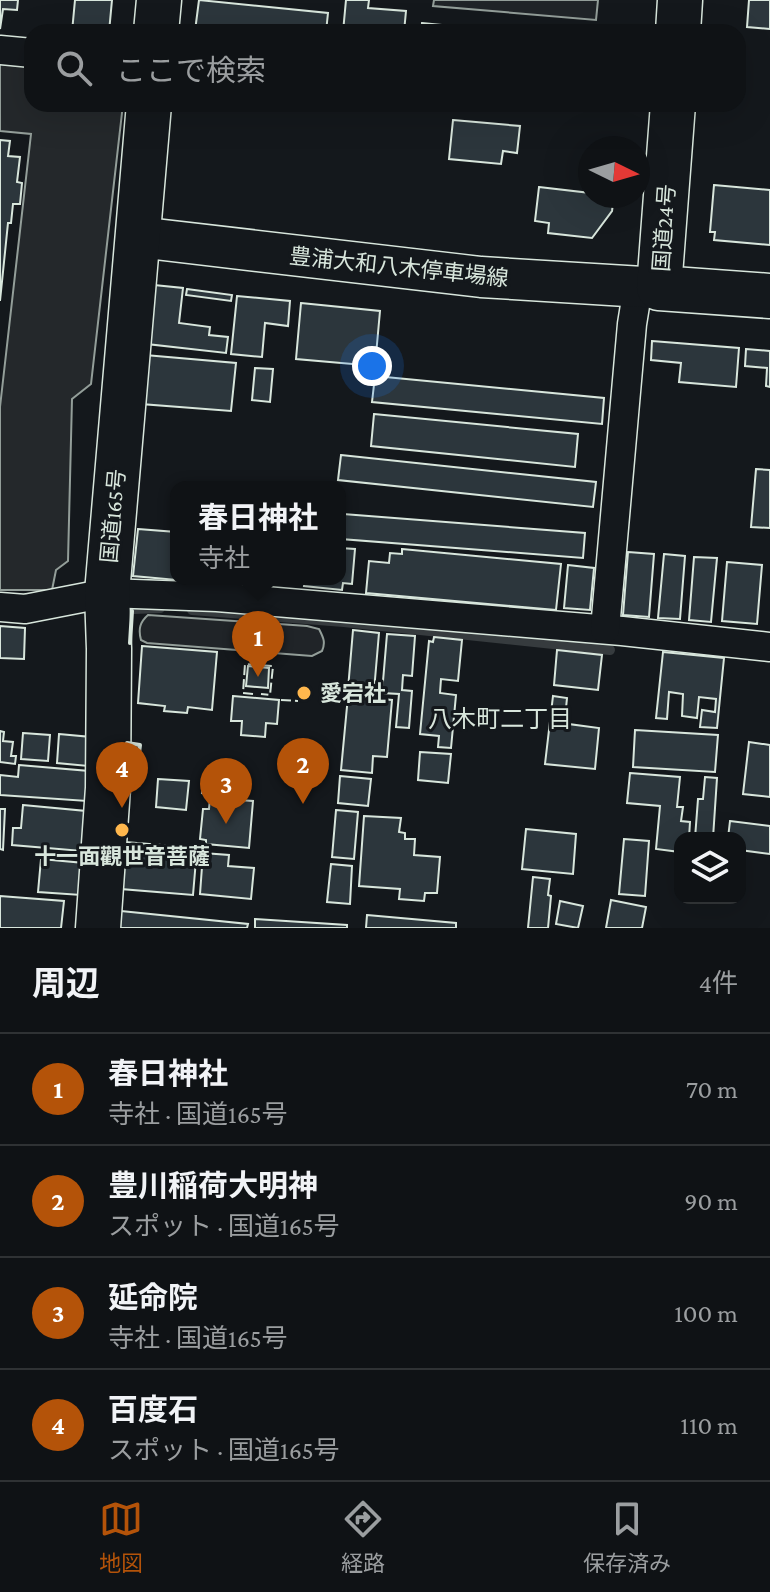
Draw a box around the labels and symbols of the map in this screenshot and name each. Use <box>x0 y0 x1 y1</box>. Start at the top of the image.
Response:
north arrow <box>578 136 650 208</box>
street label: 国道24号 <box>648 183 680 273</box>
street label: 豊浦大和八木停車場線 <box>288 243 510 291</box>
your location <box>352 346 392 386</box>
street label: 国道165号 <box>96 468 130 564</box>
pin: 1 <box>232 611 284 677</box>
place label: 愛宕社 <box>320 681 386 706</box>
marker: 愛宕社 <box>295 684 313 702</box>
district label: 八木町二丁目 <box>428 705 572 732</box>
pin: 2 <box>277 738 329 804</box>
pin: 4 <box>96 742 148 808</box>
pin: 3 <box>200 758 252 824</box>
marker: 十一面觀世音菩薩 <box>113 821 131 839</box>
place label: 十一面觀世音菩薩 <box>34 844 210 869</box>

